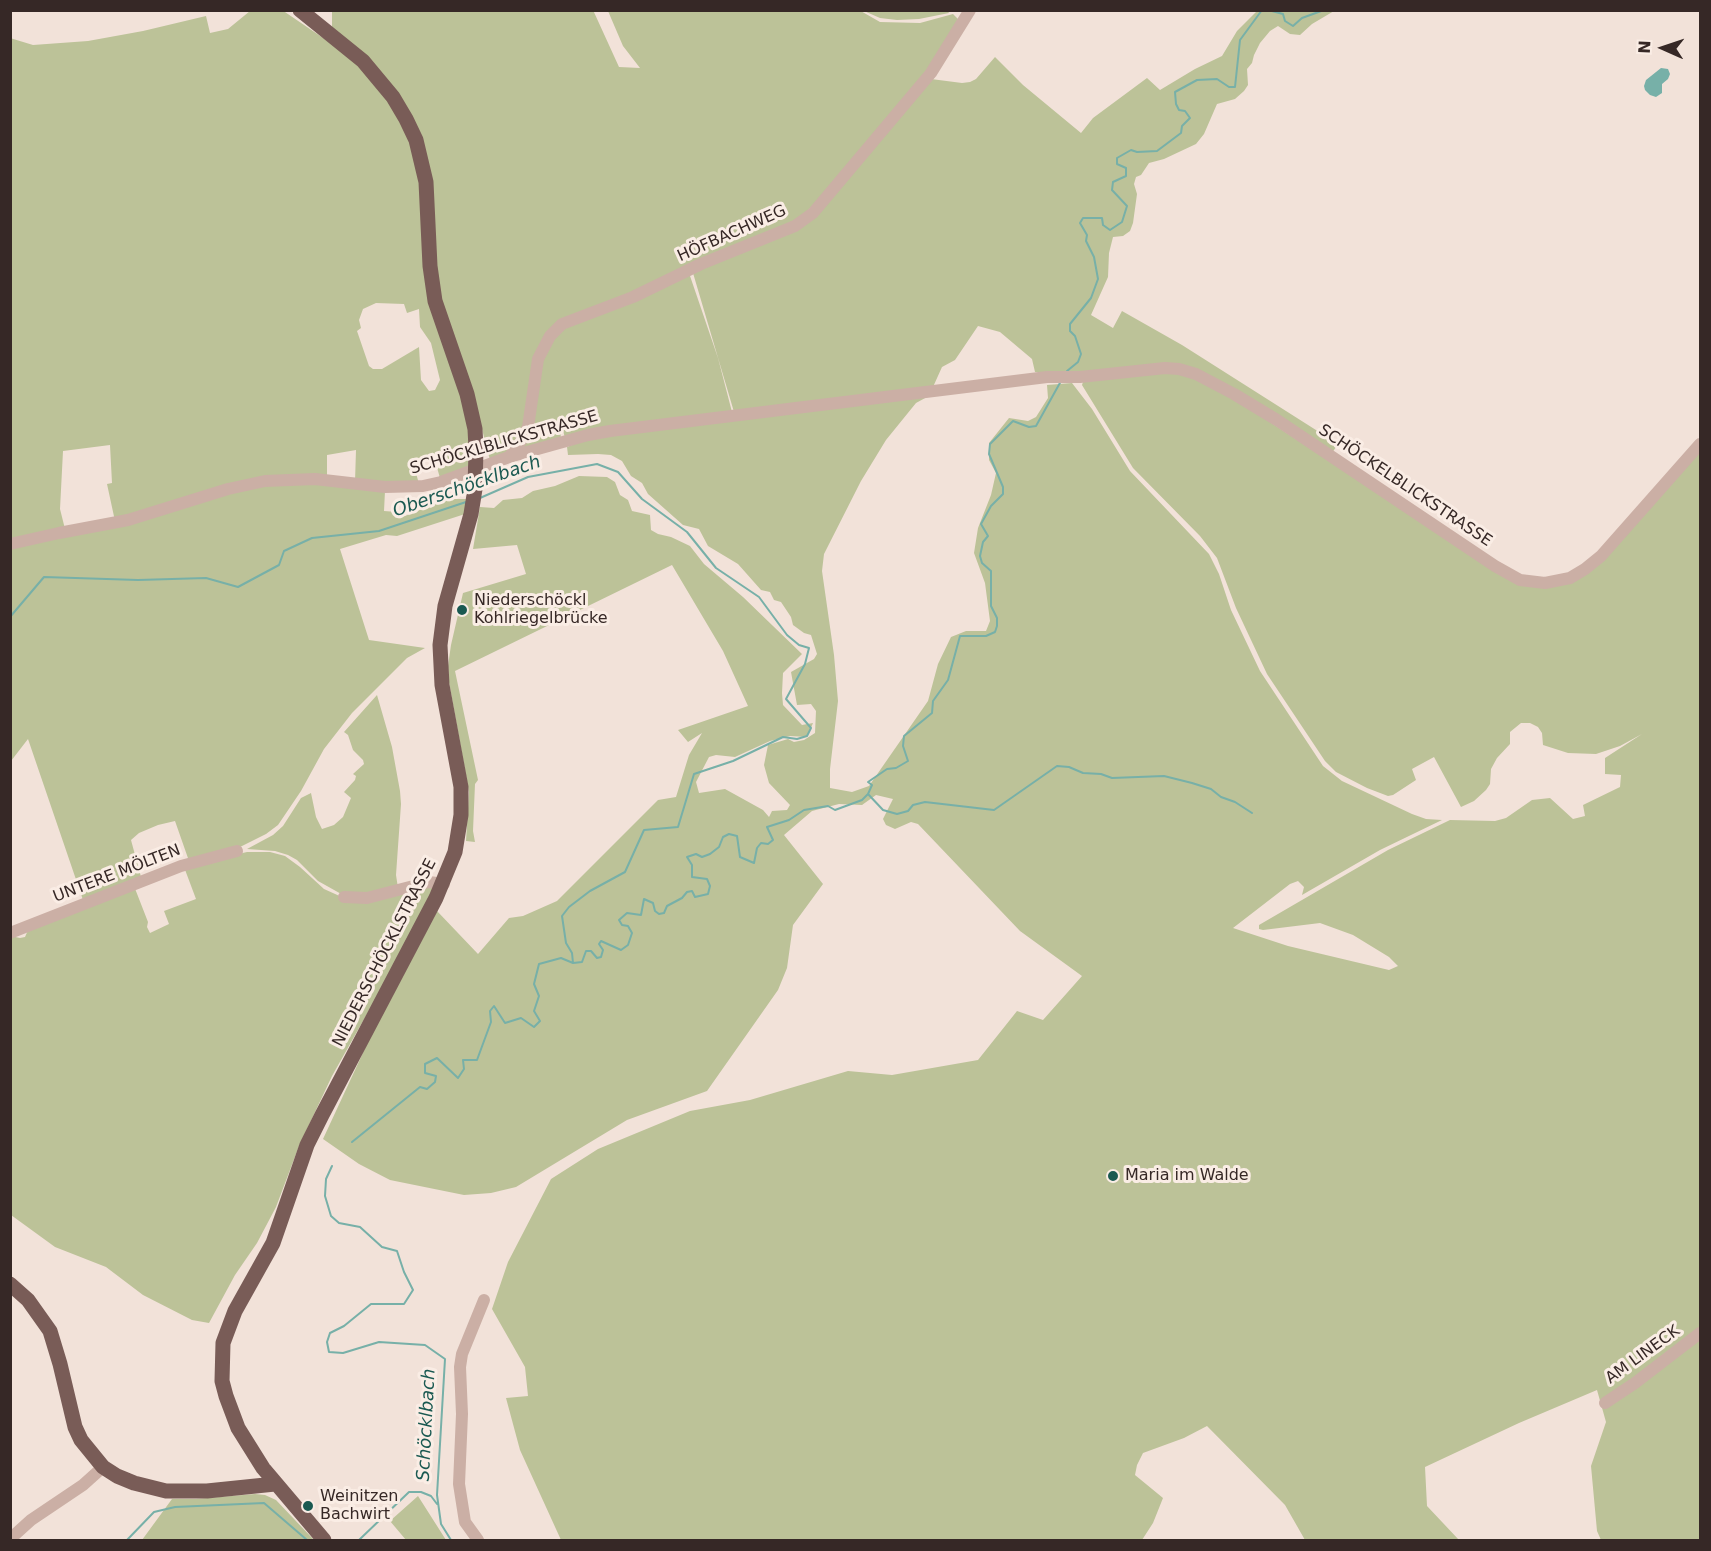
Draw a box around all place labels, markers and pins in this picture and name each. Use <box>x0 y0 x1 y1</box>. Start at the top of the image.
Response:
place label: Niederschöckl Kohlriegelbrücke <box>474 591 608 629</box>
marker: Niederschöckl Kohlriegelbrücke <box>455 603 469 617</box>
place label: Maria im Walde <box>1125 1166 1249 1186</box>
marker: Maria im Walde <box>1106 1169 1120 1183</box>
place label: Weinitzen Bachwirt <box>320 1487 398 1525</box>
marker: Weinitzen Bachwirt <box>301 1499 315 1513</box>

